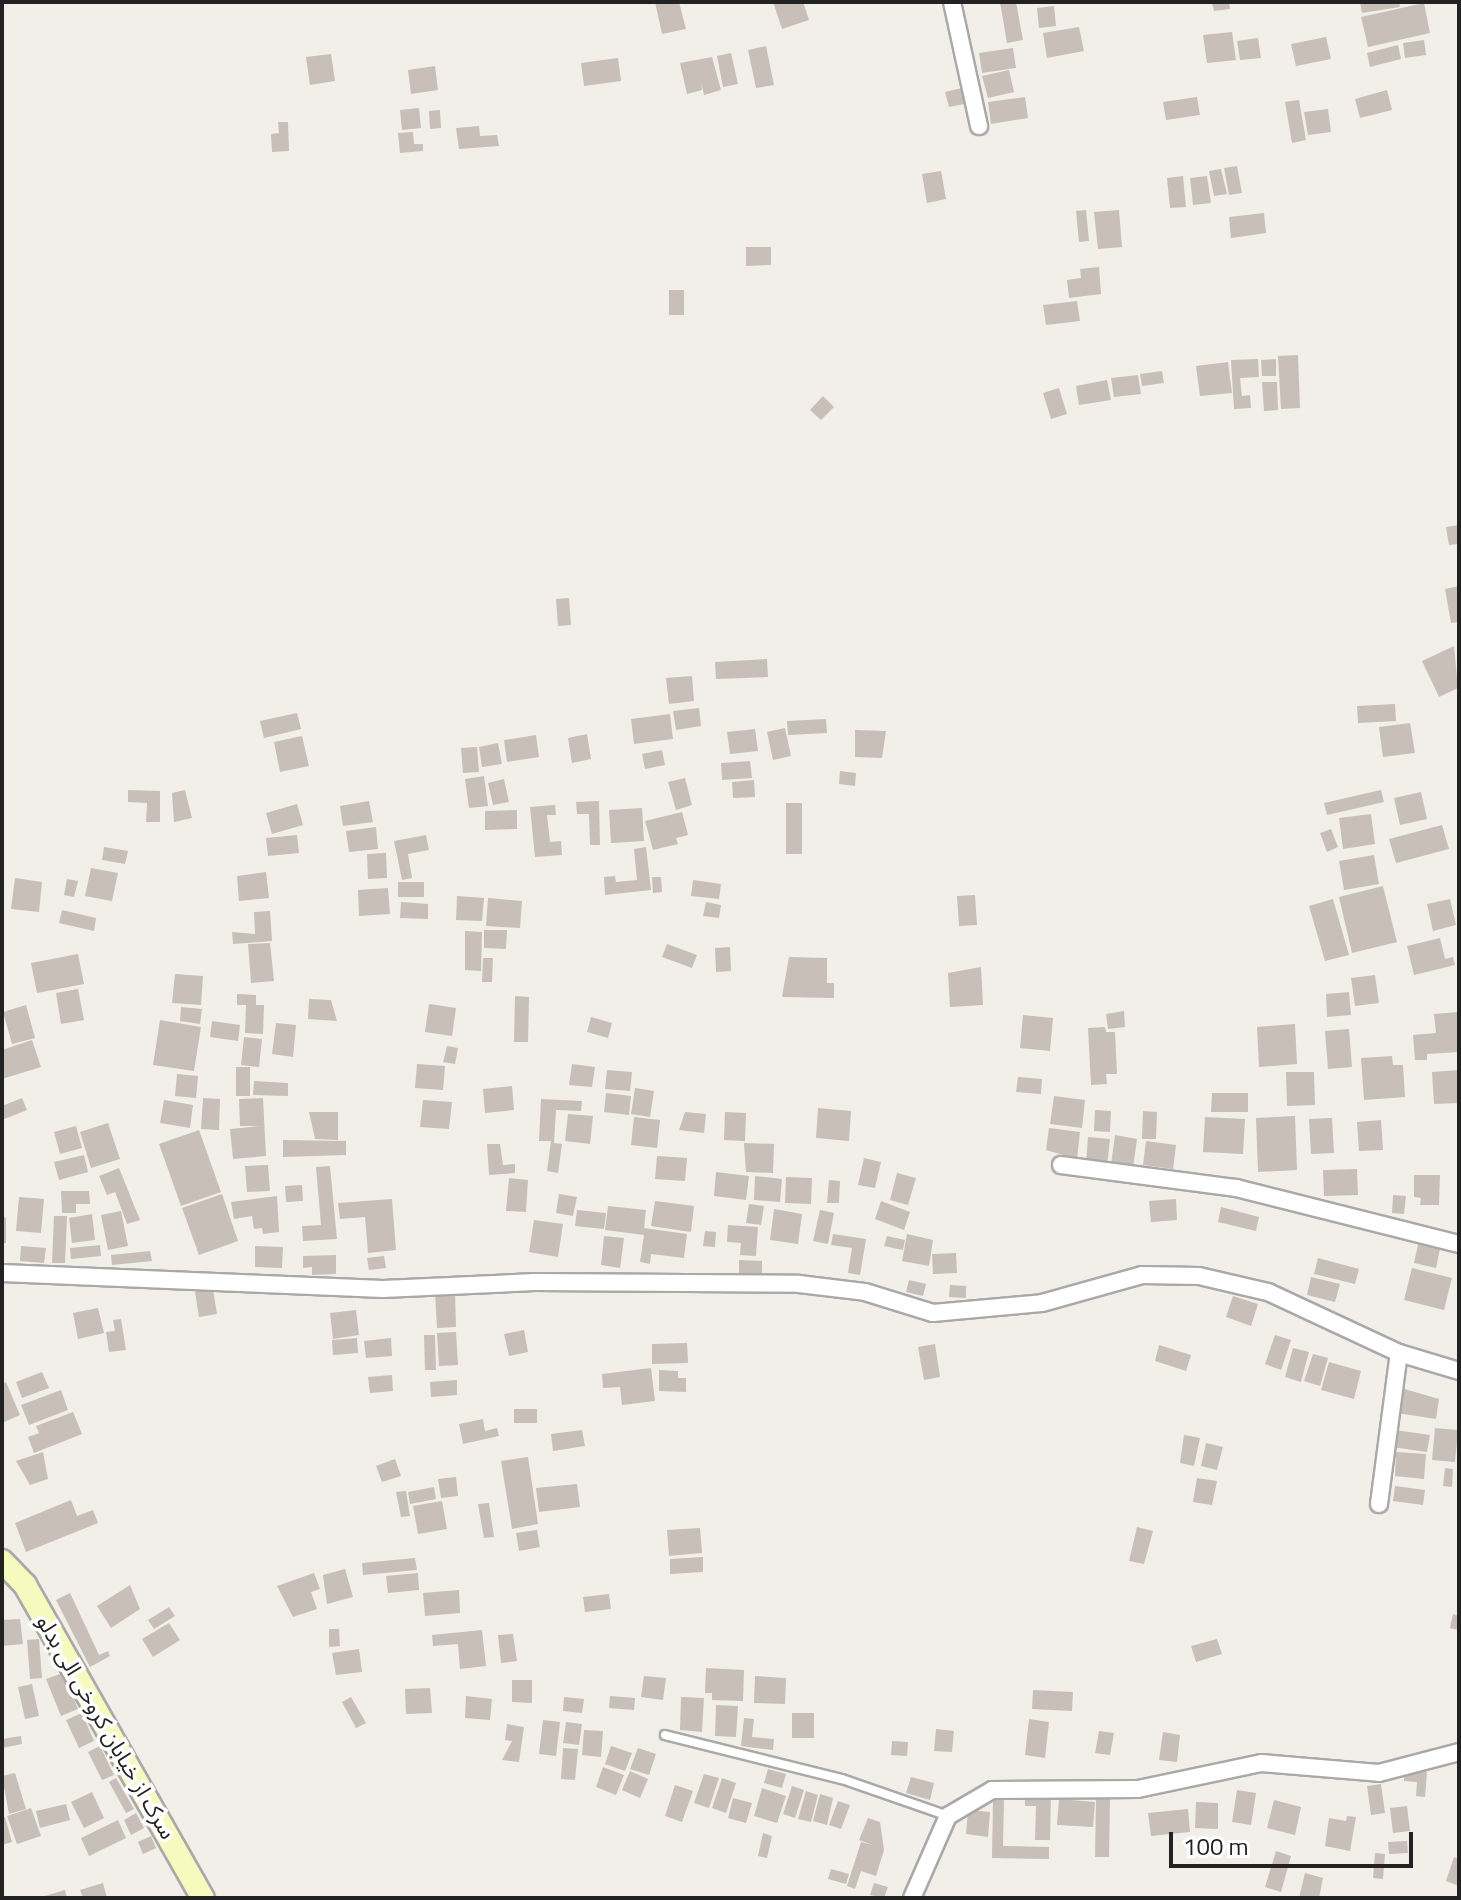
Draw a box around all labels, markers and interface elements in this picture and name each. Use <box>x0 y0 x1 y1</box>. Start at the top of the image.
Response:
street label: سرک از خیابان کروخی الی بدلو <box>31 1610 181 1844</box>
scale bar <box>1173 1816 1417 1866</box>
text: 100 m <box>1183 1828 1249 1864</box>

